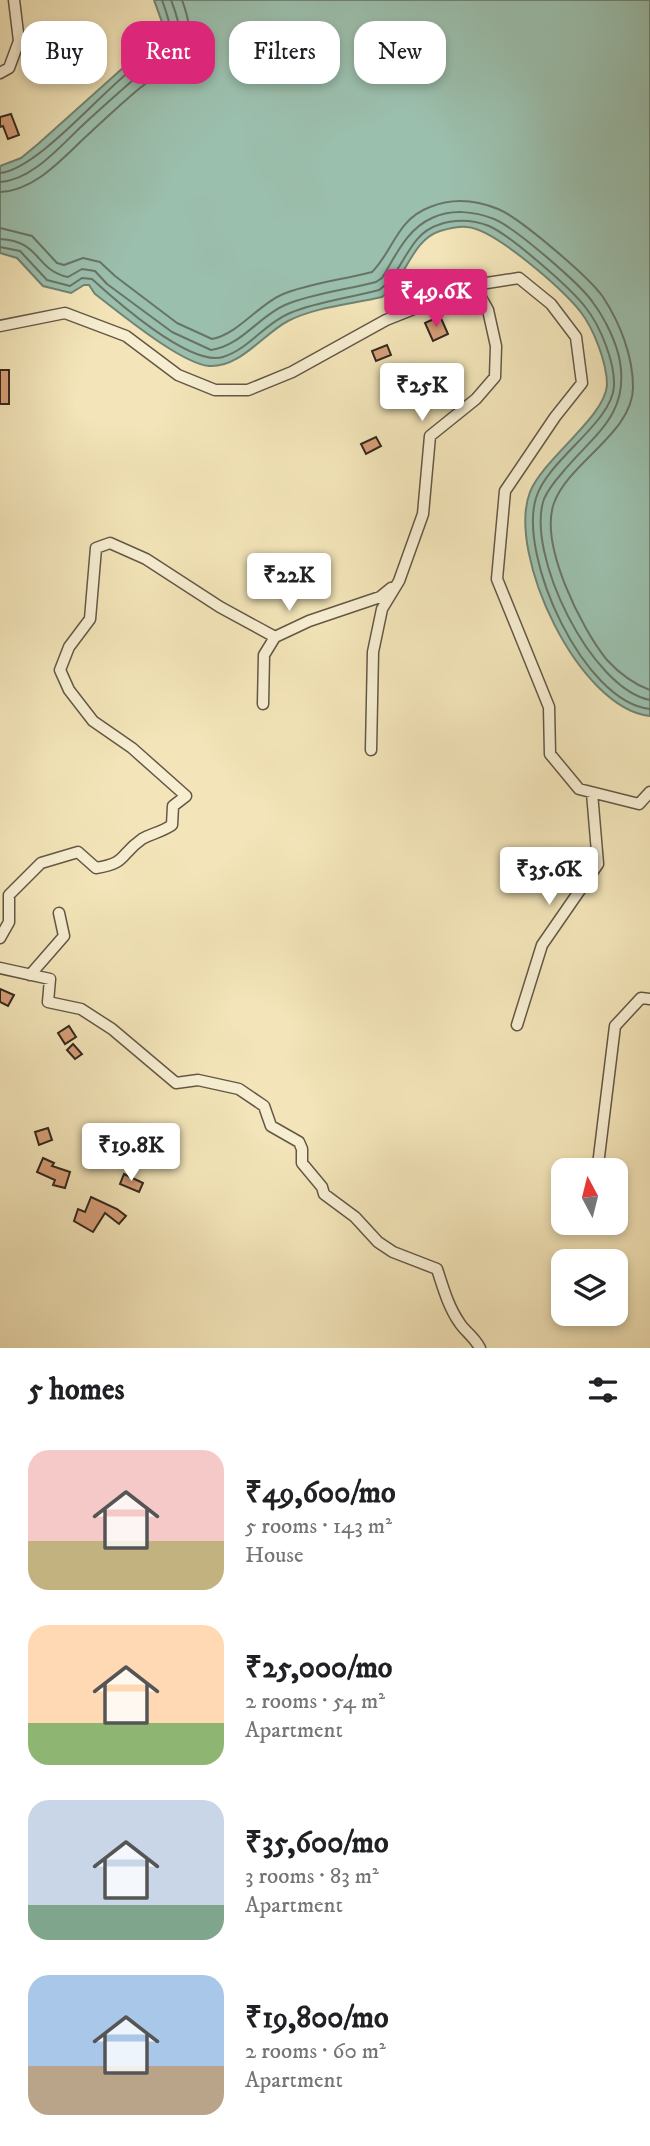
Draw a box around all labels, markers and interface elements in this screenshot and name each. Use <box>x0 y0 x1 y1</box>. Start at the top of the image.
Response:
chip: Buy <box>21 21 107 84</box>
chip: Rent <box>121 21 215 84</box>
chip: Filters <box>229 21 340 84</box>
chip: New <box>354 21 446 84</box>
pin: ₹49.6K <box>379 270 493 329</box>
text: ₹49.6K <box>400 277 472 306</box>
pin: ₹25K <box>381 364 463 423</box>
text: ₹25K <box>396 371 448 400</box>
pin: ₹22K <box>248 554 330 613</box>
text: ₹22K <box>263 561 315 590</box>
pin: ₹35.6K <box>492 848 606 907</box>
text: ₹35.6K <box>516 855 582 884</box>
pin: ₹19.8K <box>74 1124 188 1183</box>
text: ₹19.8K <box>98 1131 164 1160</box>
north arrow <box>551 1158 628 1236</box>
map controls <box>551 1158 628 1326</box>
button: layers <box>551 1249 628 1326</box>
icon: filters <box>584 1371 622 1409</box>
text: 5 homes <box>28 1372 124 1409</box>
text: ₹49,600/mo <box>245 1475 396 1512</box>
icon: home <box>84 1478 168 1562</box>
text: 5 rooms · 143 m² <box>245 1512 392 1541</box>
text: House <box>245 1541 303 1570</box>
text: ₹25,000/mo <box>245 1650 392 1687</box>
icon: home <box>84 1653 168 1737</box>
text: 2 rooms · 54 m² <box>245 1687 385 1716</box>
text: Apartment <box>245 1716 343 1745</box>
text: ₹35,600/mo <box>245 1825 389 1862</box>
icon: home <box>84 1828 168 1912</box>
text: 3 rooms · 83 m² <box>245 1862 379 1891</box>
text: Apartment <box>245 1891 343 1920</box>
text: ₹19,800/mo <box>245 2000 389 2037</box>
icon: home <box>84 2003 168 2087</box>
text: 2 rooms · 60 m² <box>245 2037 386 2066</box>
text: Apartment <box>245 2066 343 2095</box>

